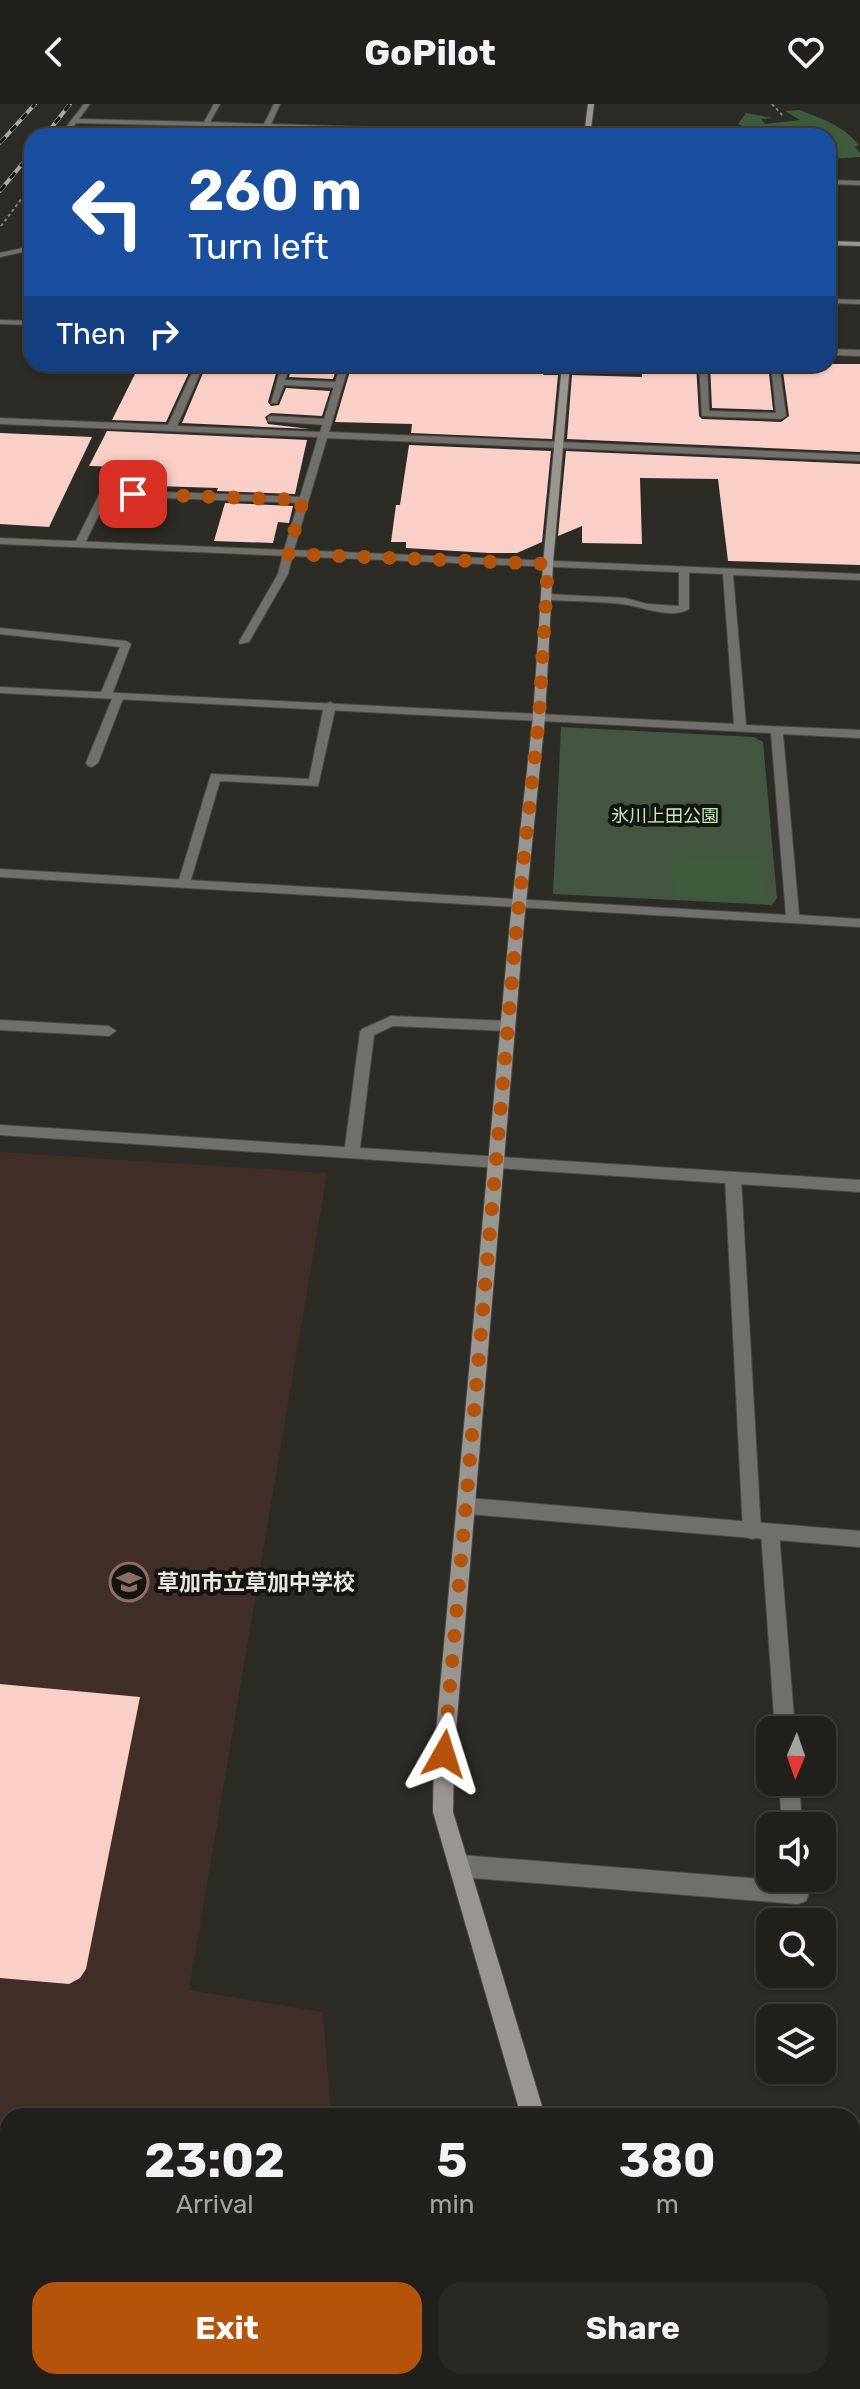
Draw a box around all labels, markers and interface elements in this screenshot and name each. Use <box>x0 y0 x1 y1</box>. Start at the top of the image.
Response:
icon: back <box>32 30 76 74</box>
icon: heart <box>784 30 828 74</box>
text: GoPilot <box>364 31 496 74</box>
text: 260 m <box>188 158 362 224</box>
icon: left <box>56 160 160 264</box>
text: Turn left <box>188 225 329 268</box>
icon: right <box>142 312 186 356</box>
text: Then <box>56 316 126 352</box>
pin <box>99 460 167 528</box>
icon: arrive <box>111 472 155 516</box>
park label: 氷川上田公園 <box>611 805 719 827</box>
school or university icon: 草加市立草加中学校 <box>108 1561 150 1603</box>
place label: 草加市立草加中学校 <box>157 1569 355 1596</box>
position arrow <box>402 1712 486 1796</box>
north arrow <box>756 1716 836 1796</box>
map controls <box>756 1716 836 2084</box>
button: sound <box>756 1812 836 1892</box>
button: search <box>756 1908 836 1988</box>
button: layers <box>756 2004 836 2084</box>
text: 23:02 <box>144 2132 285 2189</box>
text: 5 <box>436 2132 467 2189</box>
text: 380 <box>619 2132 716 2189</box>
text: Arrival <box>176 2189 254 2220</box>
text: min <box>429 2189 475 2220</box>
text: m <box>656 2189 679 2220</box>
button: Exit <box>32 2282 422 2374</box>
button: Share <box>438 2282 828 2374</box>

